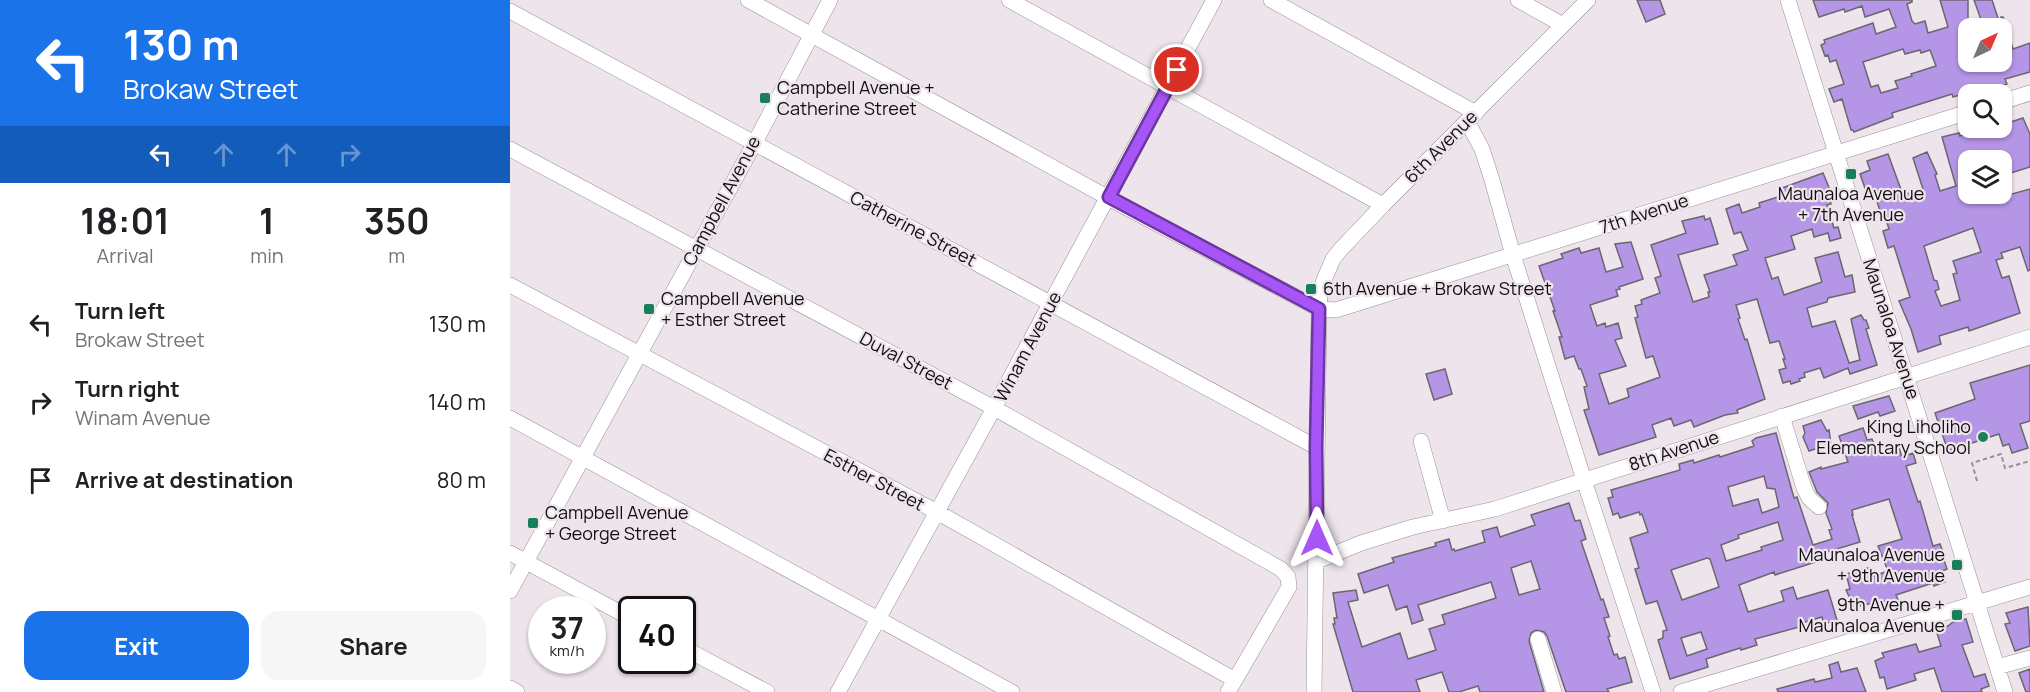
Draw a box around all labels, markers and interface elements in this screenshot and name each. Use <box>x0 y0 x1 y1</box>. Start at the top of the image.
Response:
text: 130 m <box>123 15 240 73</box>
north arrow <box>1958 18 2012 72</box>
map controls <box>1958 18 2012 204</box>
icon: left <box>24 24 102 102</box>
pin <box>1151 44 1202 95</box>
icon: arrive <box>1160 53 1193 86</box>
text: Brokaw Street <box>123 70 298 107</box>
place label: Campbell Avenue + Catherine Street <box>777 75 935 120</box>
button: search <box>1958 84 2012 138</box>
marker: Campbell Avenue + Catherine Street <box>758 91 772 105</box>
street label: 6th Avenue <box>1398 104 1482 188</box>
street label: Campbell Avenue <box>677 131 765 270</box>
icon: left <box>144 138 177 171</box>
icon: ahead <box>207 138 240 171</box>
icon: ahead <box>270 138 303 171</box>
icon: right <box>333 138 366 171</box>
button: layers <box>1958 150 2012 204</box>
marker: Maunaloa Avenue + 7th Avenue <box>1844 167 1858 181</box>
place label: Maunaloa Avenue + 7th Avenue <box>1778 181 1924 226</box>
street label: Catherine Street <box>846 185 981 271</box>
street label: 7th Avenue <box>1596 187 1691 239</box>
text: 18:01 <box>80 196 170 245</box>
text: 1 <box>259 196 275 245</box>
text: 350 <box>364 196 430 245</box>
text: Arrival <box>97 242 154 269</box>
text: min <box>250 242 284 269</box>
text: m <box>388 242 405 269</box>
street label: Maunaloa Avenue <box>1858 255 1926 402</box>
place label: 6th Avenue + Brokaw Street <box>1323 276 1552 300</box>
marker: 6th Avenue + Brokaw Street <box>1304 282 1318 296</box>
place label: Campbell Avenue + Esther Street <box>661 286 805 331</box>
street label: Winam Avenue <box>988 287 1066 406</box>
text: Turn left <box>75 296 165 326</box>
marker: Campbell Avenue + Esther Street <box>642 302 656 316</box>
icon: left <box>24 308 57 341</box>
text: 130 m <box>429 309 486 339</box>
text: Brokaw Street <box>75 326 205 353</box>
street label: Duval Street <box>856 326 957 395</box>
text: Turn right <box>75 374 180 404</box>
icon: right <box>24 386 57 419</box>
text: 140 m <box>428 387 486 417</box>
text: Winam Avenue <box>75 404 210 431</box>
place label: King Liholiho Elementary School <box>1816 414 1971 459</box>
street label: 8th Avenue <box>1625 424 1722 476</box>
marker: King Liholiho Elementary School <box>1976 430 1990 444</box>
street label: Esther Street <box>820 442 929 516</box>
icon: arrive <box>24 464 57 497</box>
text: Arrive at destination <box>75 465 293 495</box>
text: 80 m <box>437 465 486 495</box>
place label: Campbell Avenue + George Street <box>545 500 689 545</box>
position arrow <box>1285 506 1349 570</box>
marker: Campbell Avenue + George Street <box>526 516 540 530</box>
place label: Maunaloa Avenue + 9th Avenue <box>1798 542 1945 587</box>
marker: Maunaloa Avenue + 9th Avenue <box>1950 558 1964 572</box>
place label: 9th Avenue + Maunaloa Avenue <box>1798 592 1945 637</box>
speed limit sign: 40 <box>618 596 696 674</box>
text: 37 <box>550 607 584 648</box>
marker: 9th Avenue + Maunaloa Avenue <box>1950 608 1964 622</box>
button: Exit <box>24 611 249 680</box>
button: Share <box>261 611 486 680</box>
text: km/h <box>550 640 584 661</box>

